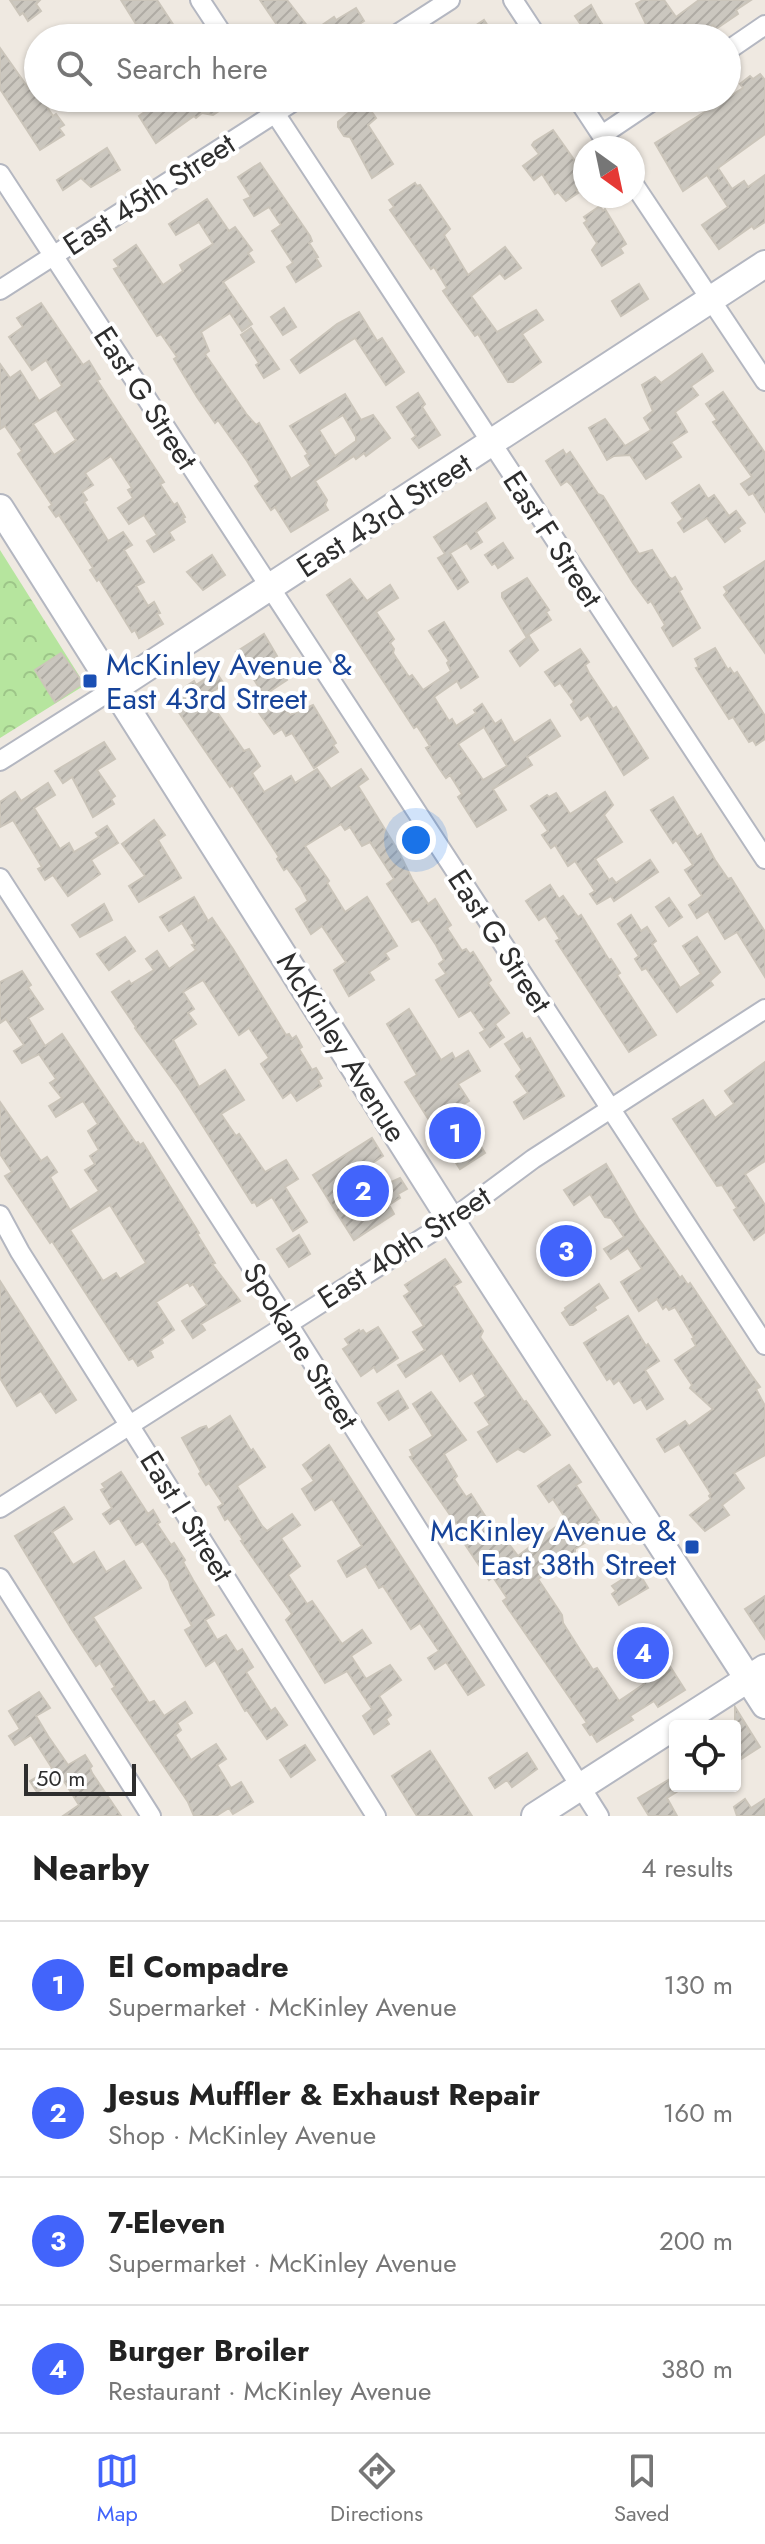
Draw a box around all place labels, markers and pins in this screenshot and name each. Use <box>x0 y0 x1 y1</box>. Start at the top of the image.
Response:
place label: McKinley Avenue & East 43rd Street <box>106 643 352 720</box>
marker: McKinley Avenue & East 43rd Street <box>81 672 99 690</box>
pin: 1 <box>429 1103 481 1163</box>
pin: 2 <box>337 1161 389 1221</box>
pin: 3 <box>540 1221 592 1281</box>
place label: McKinley Avenue & East 38th Street <box>430 1509 677 1586</box>
marker: McKinley Avenue & East 38th Street <box>683 1538 701 1556</box>
pin: 4 <box>617 1623 669 1683</box>

